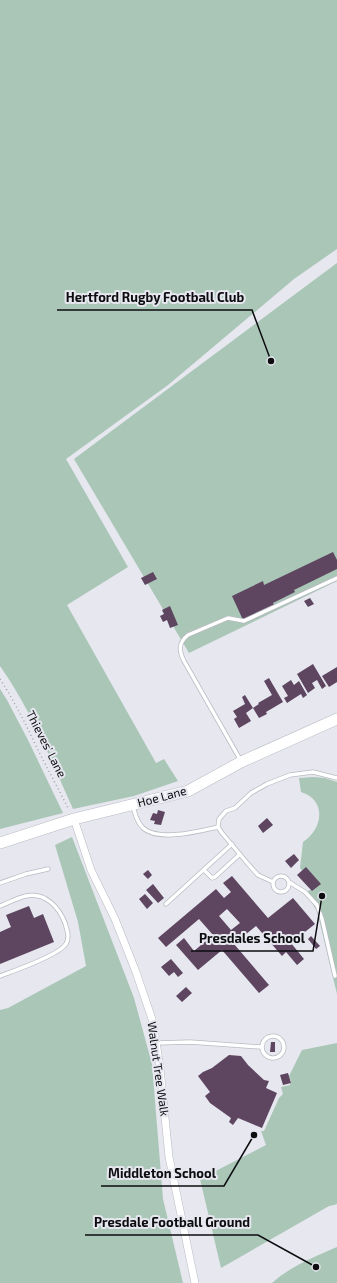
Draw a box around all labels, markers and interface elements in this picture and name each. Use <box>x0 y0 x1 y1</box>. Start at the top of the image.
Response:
callout: Hertford Rugby Football Club <box>57 285 252 310</box>
text: Hertford Rugby Football Club <box>66 289 245 305</box>
street label: Thieves' Lane <box>24 708 70 779</box>
street label: Hoe Lane <box>136 783 188 809</box>
callout: Presdales School <box>191 926 313 951</box>
text: Presdales School <box>199 930 306 946</box>
street label: Walnut Tree Walk <box>145 1021 173 1117</box>
callout: Middleton School <box>101 1161 224 1186</box>
text: Middleton School <box>108 1165 217 1181</box>
callout: Presdale Football Ground <box>85 1210 258 1235</box>
text: Presdale Football Ground <box>94 1214 250 1230</box>

